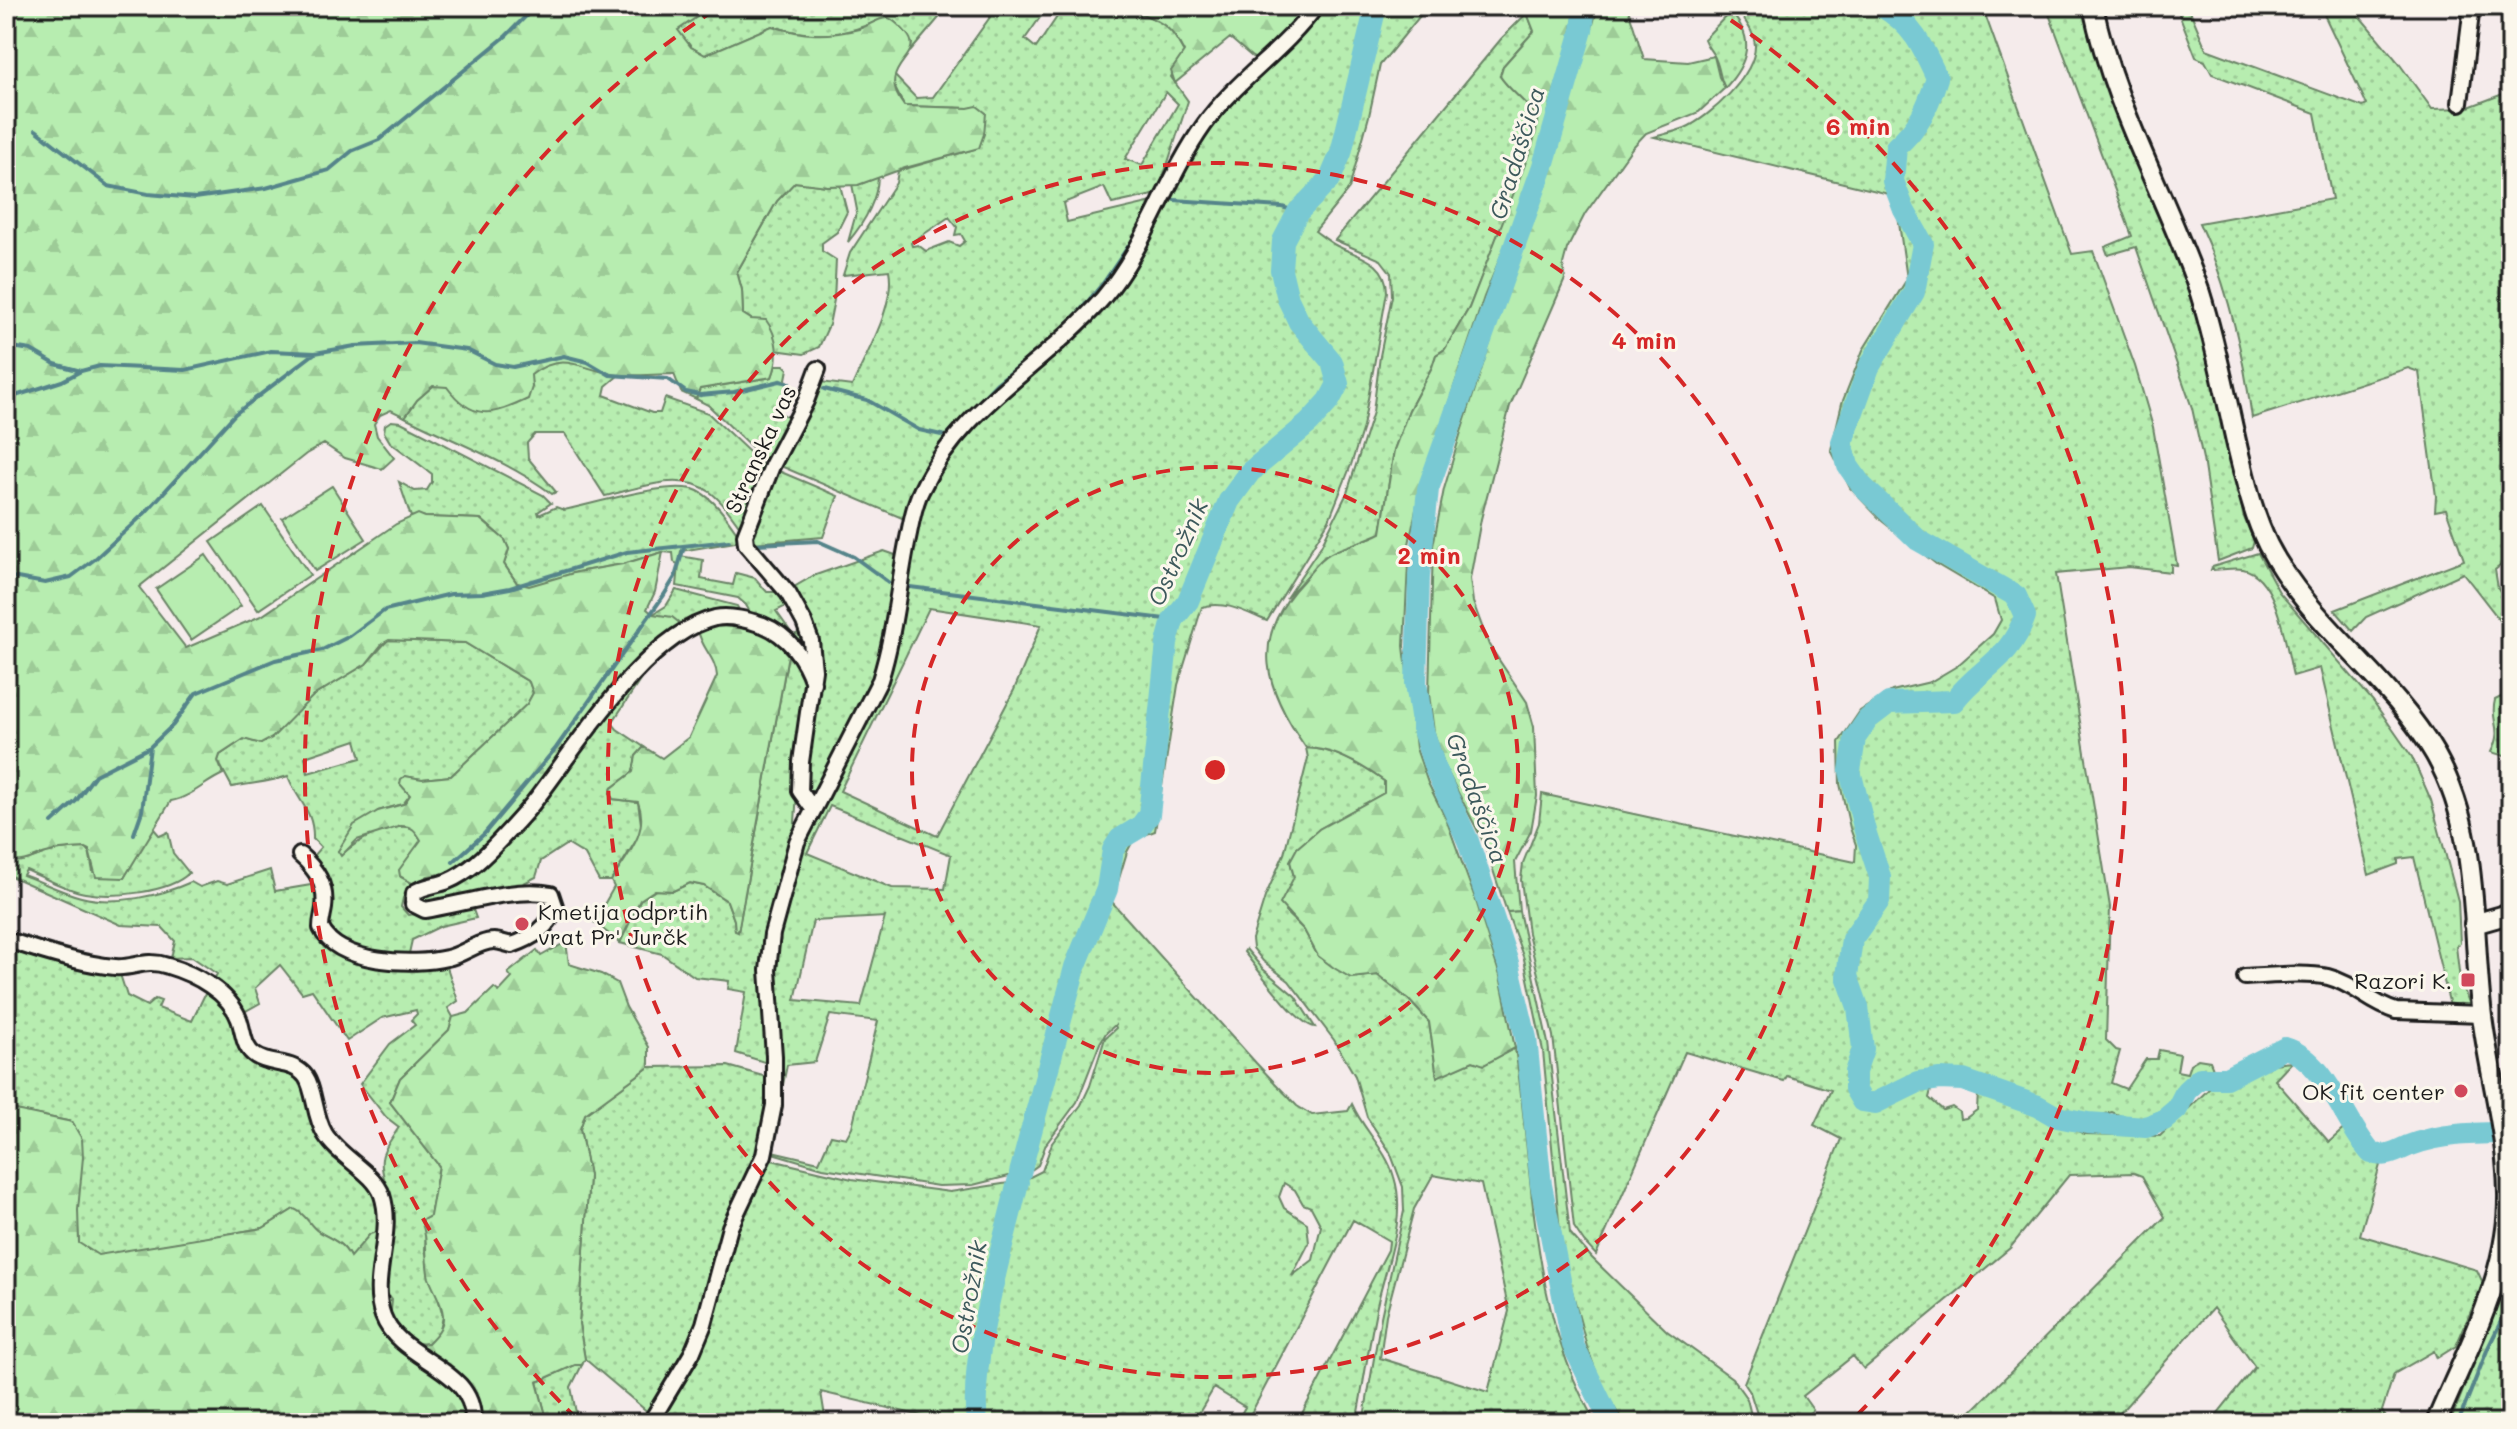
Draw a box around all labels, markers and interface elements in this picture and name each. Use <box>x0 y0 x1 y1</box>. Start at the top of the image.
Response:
water label: Gradaščica <box>1481 83 1551 223</box>
text: 6 min <box>1826 110 1890 141</box>
text: 4 min <box>1612 324 1676 355</box>
street label: Stranska vas <box>718 380 802 518</box>
water label: Ostrožnik <box>1140 492 1215 610</box>
text: 2 min <box>1398 539 1461 570</box>
water label: Gradaščica <box>1440 728 1516 868</box>
centre of rings <box>1201 756 1229 784</box>
place label: Kmetija odprtih vrat Pr' Jurčk <box>538 897 708 951</box>
marker: Kmetija odprtih vrat Pr' Jurčk <box>513 915 531 933</box>
place label: Razori K. <box>2354 966 2452 995</box>
marker: Razori K. <box>2459 971 2477 989</box>
place label: OK fit center <box>2302 1077 2445 1106</box>
marker: OK fit center <box>2452 1082 2470 1100</box>
water label: Ostrožnik <box>943 1237 993 1356</box>

